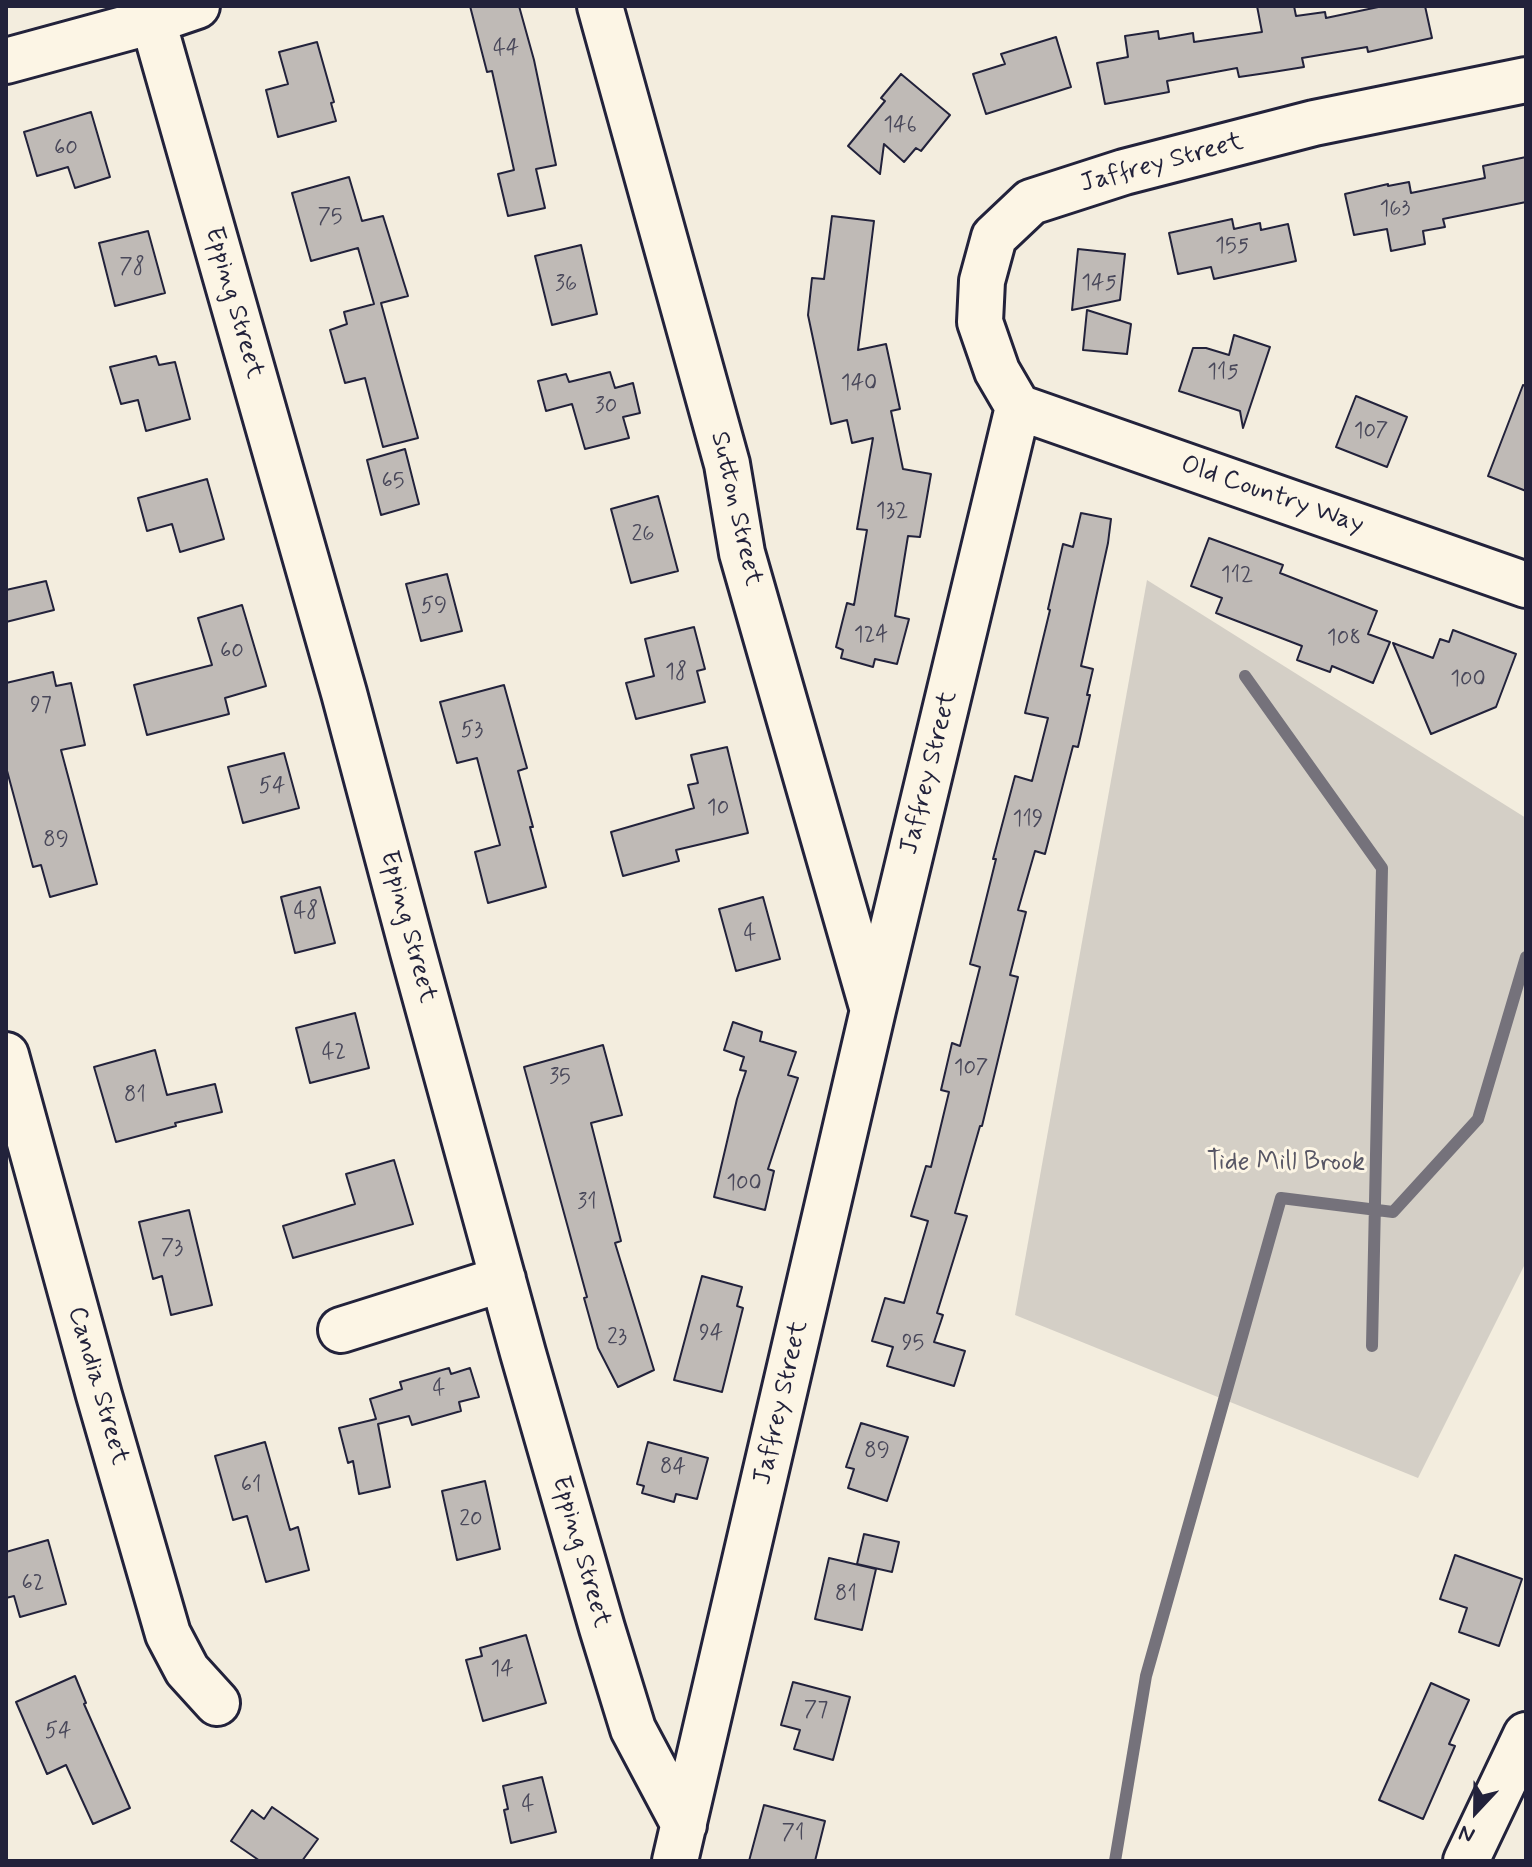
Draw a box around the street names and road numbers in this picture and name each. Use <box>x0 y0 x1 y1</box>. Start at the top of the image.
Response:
street label: Jaffrey Street <box>1077 127 1247 201</box>
street label: Epping Street <box>196 224 270 382</box>
street label: Sutton Street <box>702 429 768 589</box>
street label: Old Country Way <box>1176 450 1368 542</box>
street label: Jaffrey Street <box>895 688 965 858</box>
street label: Epping Street <box>372 848 442 1006</box>
street label: Candia Street <box>60 1303 134 1469</box>
street label: Jaffrey Street <box>748 1318 816 1488</box>
street label: Epping Street <box>543 1473 617 1631</box>

